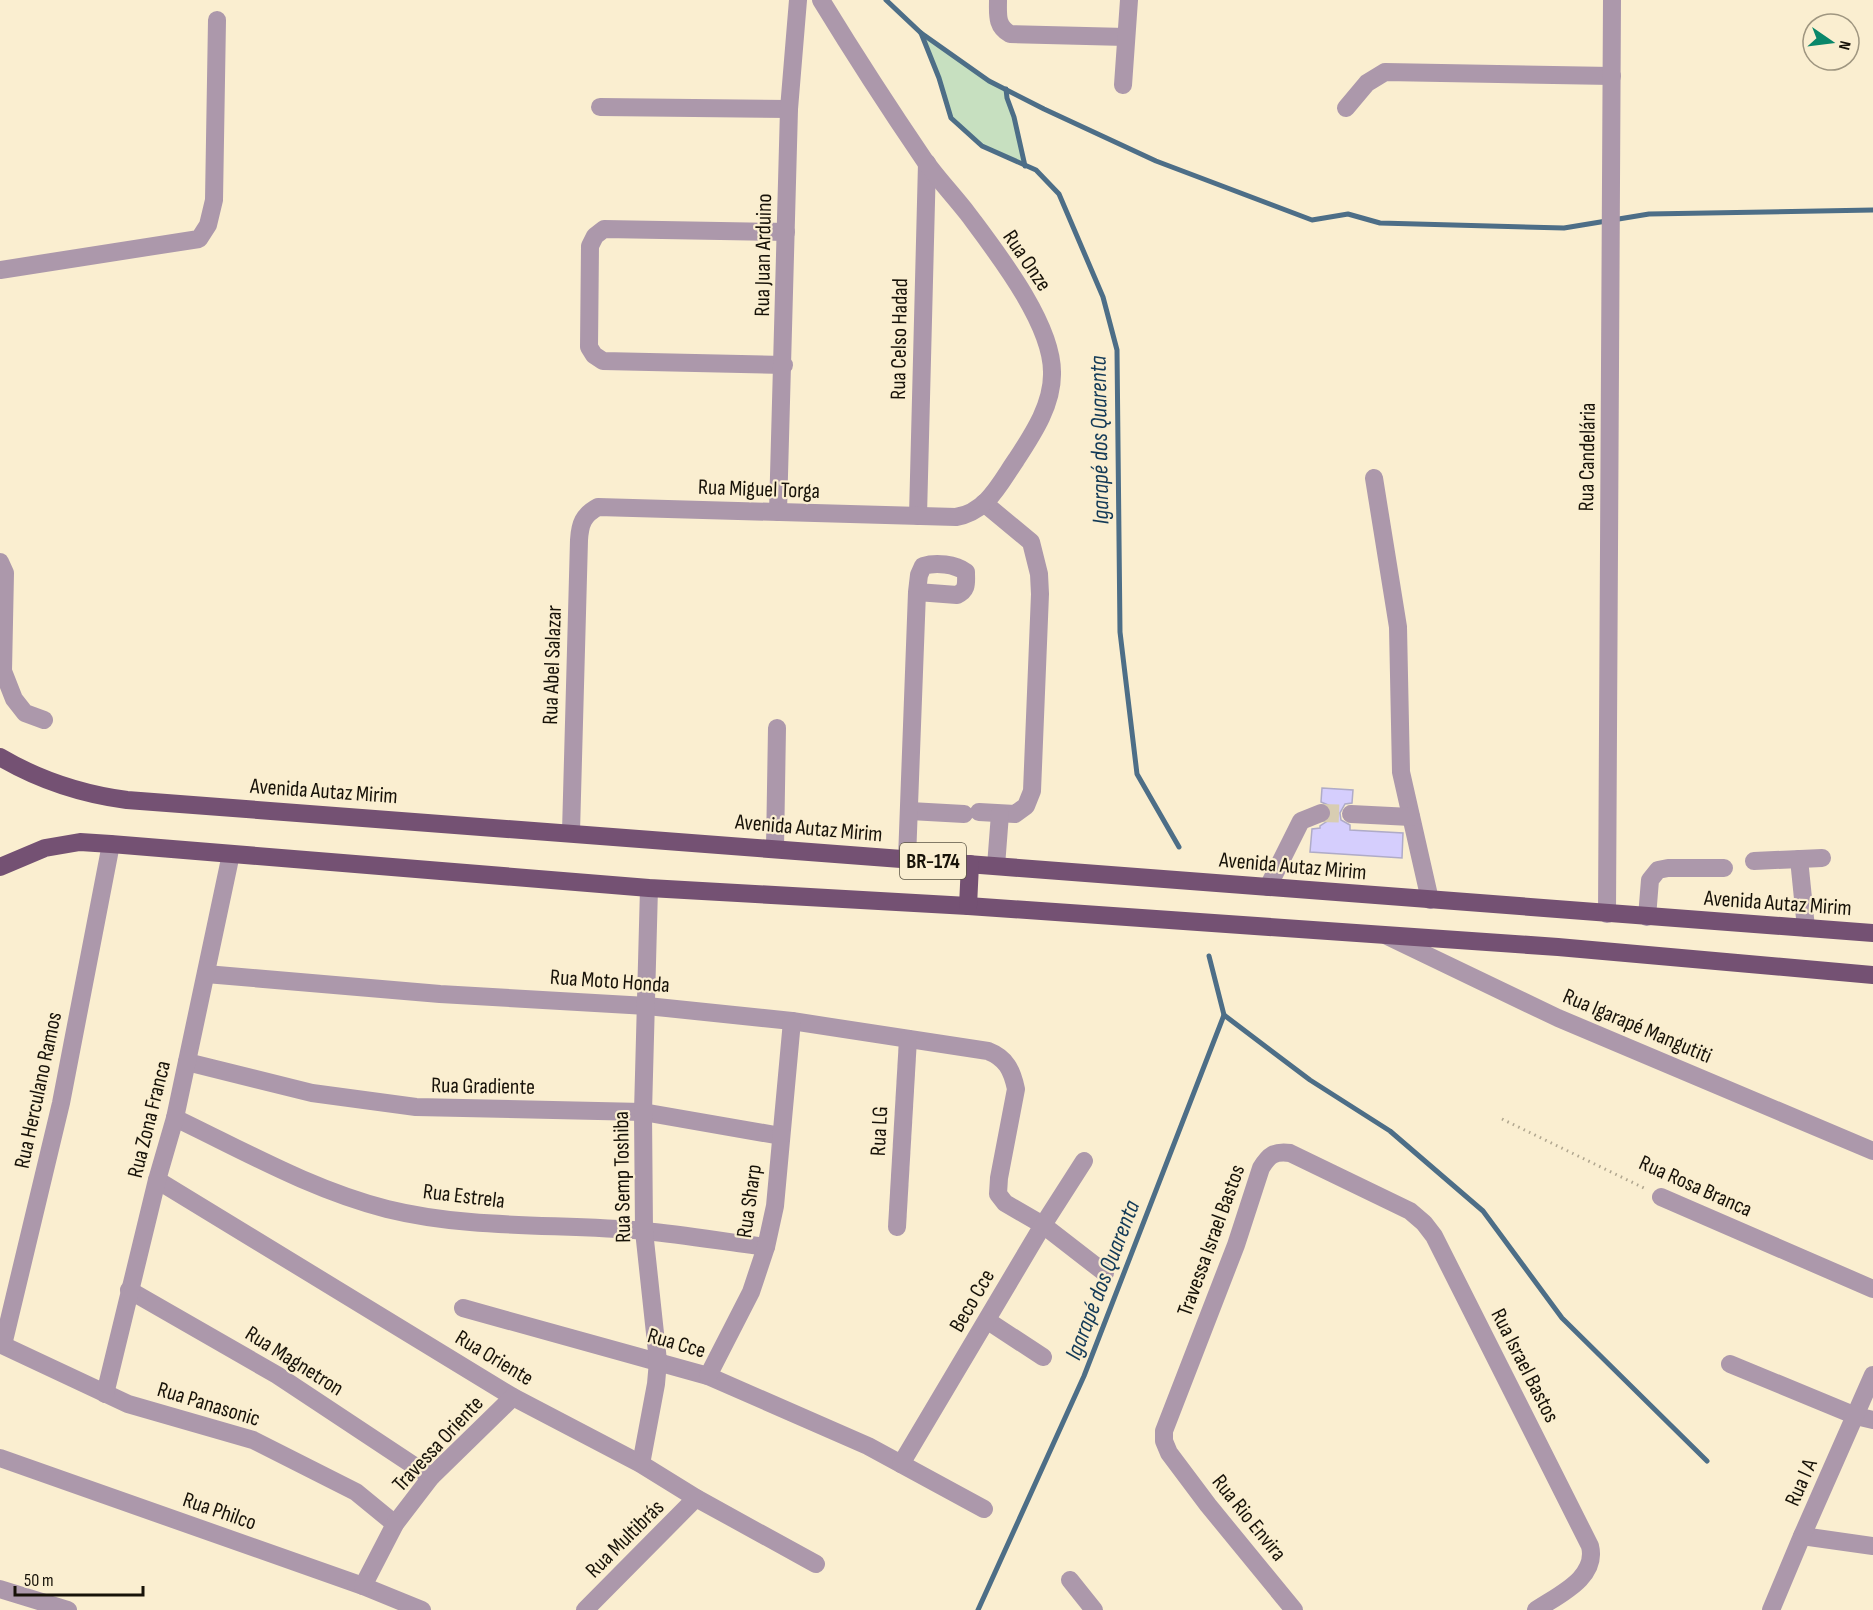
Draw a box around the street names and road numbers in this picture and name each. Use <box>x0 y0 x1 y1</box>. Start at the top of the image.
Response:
street label: Rua Juan Arduino <box>749 193 778 317</box>
street label: Rua Onze <box>997 225 1057 297</box>
street label: Rua Celso Hadad <box>885 278 914 400</box>
street label: Rua Candelária <box>1573 402 1602 512</box>
street label: Rua Miguel Torga <box>697 474 820 505</box>
street label: Rua Abel Salazar <box>537 605 568 725</box>
street label: Avenida Autaz Mirim <box>248 773 399 810</box>
street label: Avenida Autaz Mirim <box>733 809 884 848</box>
road number: BR-174 <box>900 843 966 879</box>
street label: Avenida Autaz Mirim <box>1217 847 1368 886</box>
street label: Avenida Autaz Mirim <box>1702 885 1853 922</box>
street label: Rua Moto Honda <box>549 964 671 999</box>
street label: Rua Igarapé Mangutiti <box>1559 983 1716 1070</box>
street label: Rua Herculano Ramos <box>9 1009 68 1171</box>
street label: Rua Zona Franca <box>122 1058 177 1181</box>
street label: Rua Gradiente <box>431 1072 535 1101</box>
street label: Rua LG <box>865 1105 894 1157</box>
street label: Rua Semp Toshiba <box>608 1111 637 1243</box>
street label: Rua Rosa Branca <box>1635 1149 1756 1223</box>
street label: Travessa Israel Bastos <box>1171 1161 1251 1320</box>
street label: Rua Sharp <box>731 1163 768 1240</box>
street label: Rua Estrela <box>421 1178 506 1215</box>
street label: Beco Cce <box>944 1265 1001 1337</box>
street label: Rua Israel Bastos <box>1484 1304 1565 1427</box>
street label: Rua Magnetron <box>240 1320 348 1402</box>
street label: Rua Cce <box>644 1322 709 1365</box>
street label: Rua Oriente <box>450 1324 538 1392</box>
street label: Rua Panasonic <box>154 1376 263 1433</box>
street label: Travessa Oriente <box>387 1390 489 1498</box>
street label: Rua I A <box>1779 1454 1824 1510</box>
street label: Rua Rio Envira <box>1206 1469 1292 1567</box>
street label: Rua Philco <box>179 1486 260 1537</box>
street label: Rua Multibrás <box>580 1494 670 1584</box>

